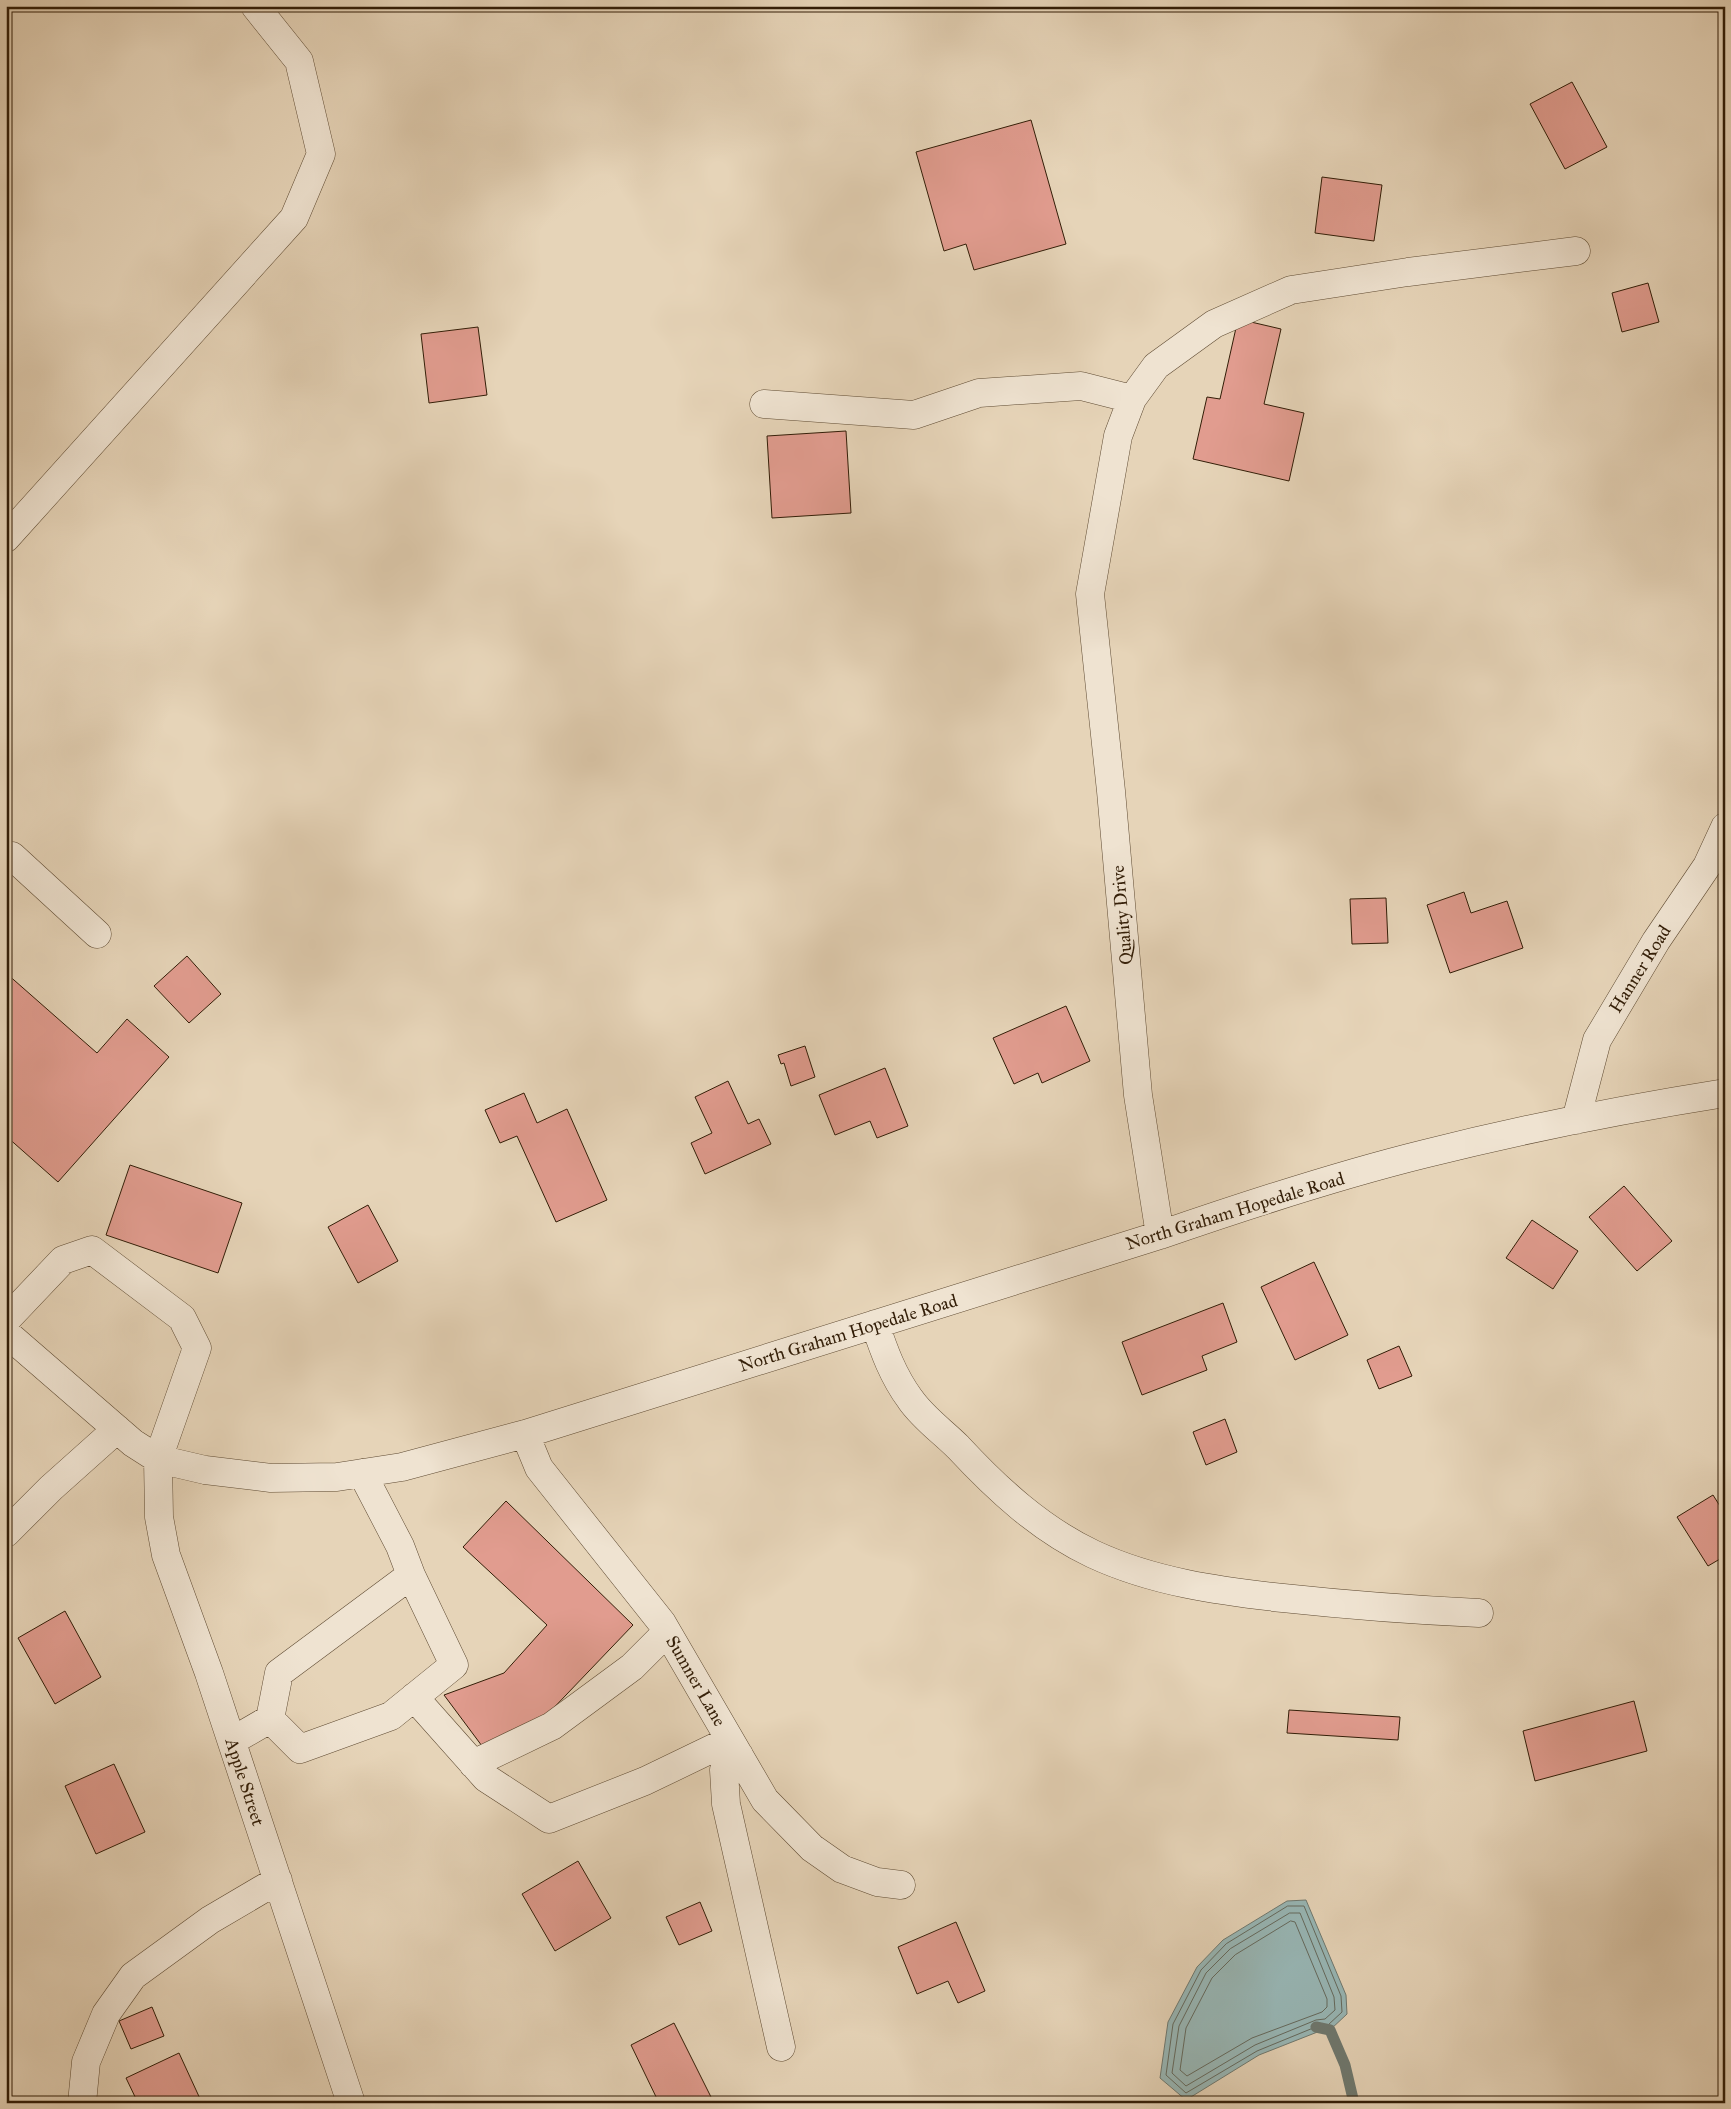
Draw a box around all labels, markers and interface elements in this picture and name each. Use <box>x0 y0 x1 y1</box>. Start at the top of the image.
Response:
street label: Quality Drive <box>1107 864 1137 966</box>
street label: Hanner Road <box>1604 921 1676 1017</box>
street label: North Graham Hopedale Road <box>1123 1167 1347 1255</box>
street label: North Graham Hopedale Road <box>736 1289 960 1377</box>
street label: Sumner Lane <box>661 1632 731 1730</box>
street label: Apple Street <box>220 1734 270 1829</box>

